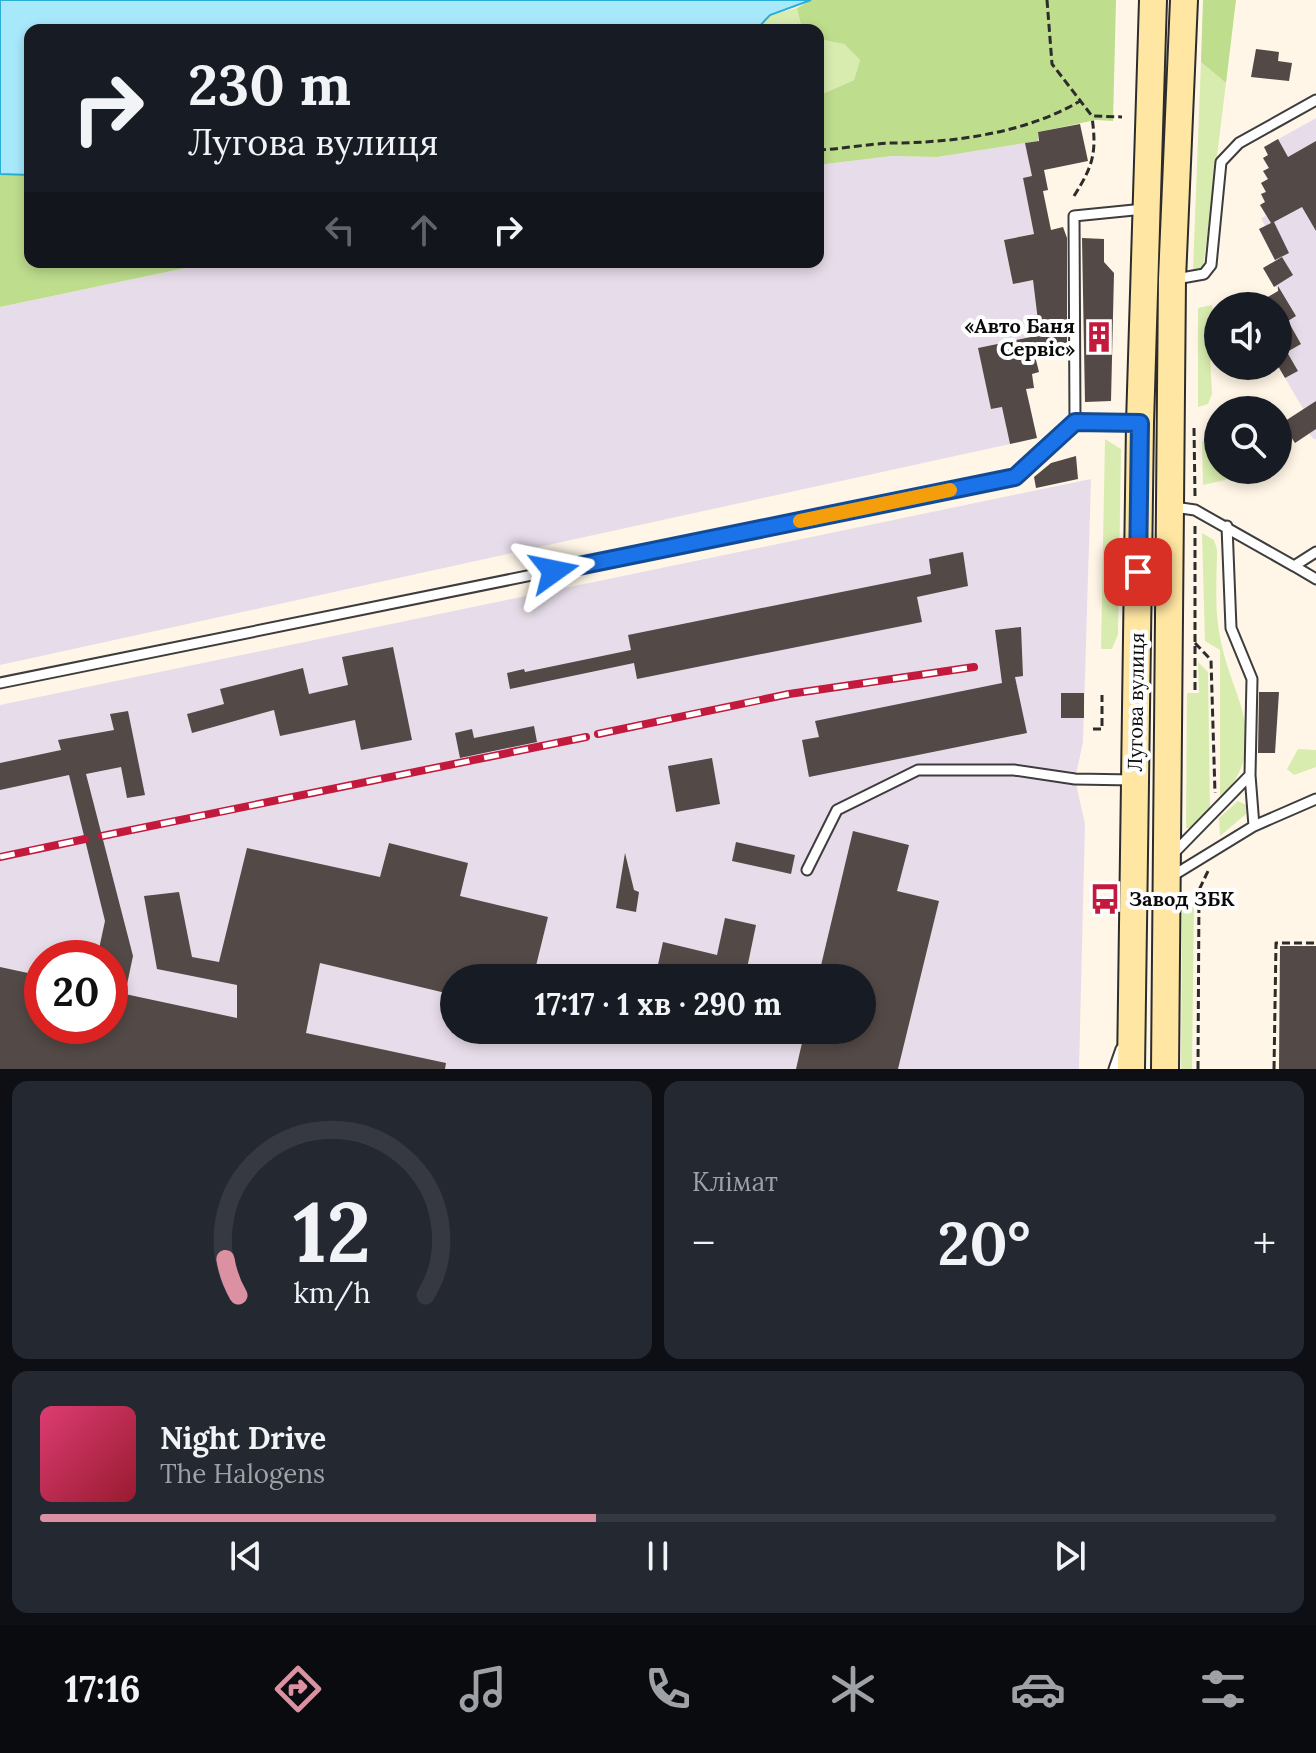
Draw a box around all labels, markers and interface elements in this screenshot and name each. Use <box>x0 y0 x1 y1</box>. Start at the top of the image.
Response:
text: 230 m <box>188 49 351 120</box>
icon: right <box>56 56 160 160</box>
text: Лугова вулиця <box>188 119 439 165</box>
icon: left <box>318 208 362 252</box>
icon: ahead <box>402 208 446 252</box>
icon: right <box>486 208 530 252</box>
map controls <box>1204 292 1292 484</box>
button: sound <box>1204 292 1292 380</box>
place label: «Авто Баня Сервіс» <box>964 313 1075 361</box>
building icon: «Авто Баня Сервіс» <box>1082 320 1116 354</box>
button: search <box>1204 396 1292 484</box>
position arrow <box>512 529 596 613</box>
pin <box>1104 538 1172 606</box>
icon: arrive <box>1116 550 1160 594</box>
street label: Лугова вулиця <box>1122 632 1149 772</box>
bus stop icon: Завод ЗБК <box>1088 882 1122 916</box>
place label: Завод ЗБК <box>1129 886 1235 911</box>
speed limit sign: 20 <box>24 940 128 1044</box>
text: 17:17 · 1 хв · 290 m <box>535 985 781 1023</box>
text: Клімат <box>692 1165 778 1198</box>
text: 12 <box>293 1178 371 1285</box>
text: 20° <box>937 1205 1031 1281</box>
text: − <box>692 1215 715 1271</box>
text: + <box>1253 1215 1276 1271</box>
text: km/h <box>293 1274 371 1311</box>
text: Night Drive <box>160 1419 326 1457</box>
text: The Halogens <box>160 1457 325 1490</box>
icon: previous <box>224 1534 268 1578</box>
icon: pause <box>636 1534 680 1578</box>
icon: next <box>1048 1534 1092 1578</box>
icon: directions <box>270 1661 326 1717</box>
icon: music <box>455 1661 511 1717</box>
icon: phone <box>640 1661 696 1717</box>
icon: climate <box>825 1661 881 1717</box>
icon: car <box>1010 1661 1066 1717</box>
icon: filters <box>1195 1661 1251 1717</box>
text: 17:16 <box>65 1666 140 1712</box>

